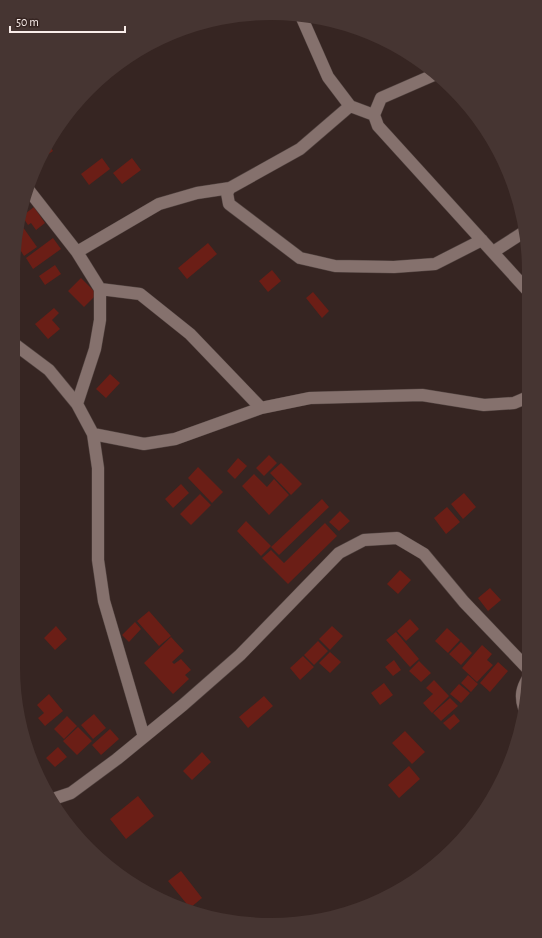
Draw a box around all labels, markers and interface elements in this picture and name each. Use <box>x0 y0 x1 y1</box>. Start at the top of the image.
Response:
scale bar <box>10 8 125 34</box>
text: 50 m <box>16 16 39 28</box>

